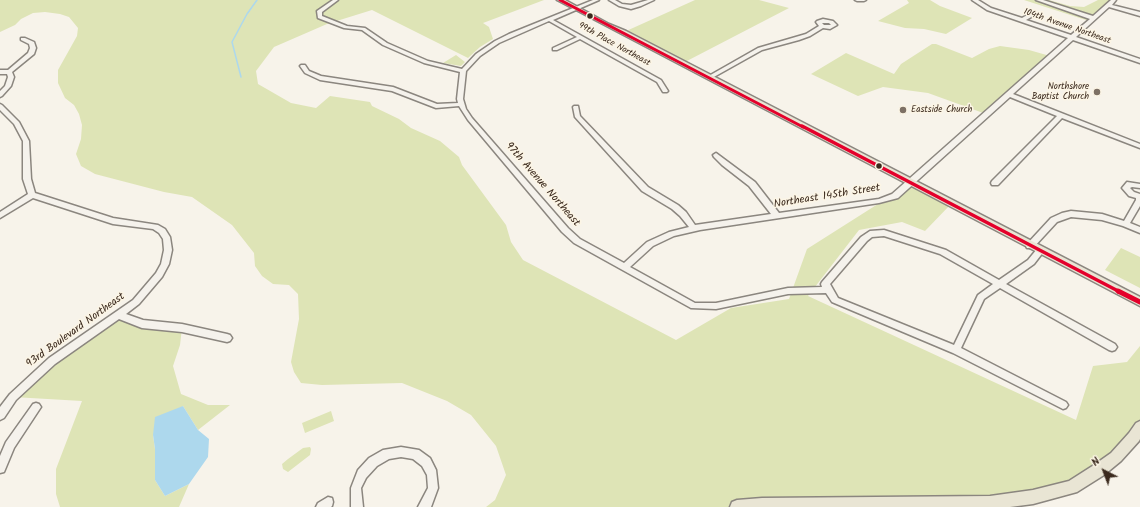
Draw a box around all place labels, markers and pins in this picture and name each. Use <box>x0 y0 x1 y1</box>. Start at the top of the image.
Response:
unlabelled marker <box>585 11 595 21</box>
place label: Northshore Baptist Church <box>1032 82 1089 103</box>
marker: Northshore Baptist Church <box>1092 87 1102 97</box>
marker: Eastside Church <box>898 105 908 115</box>
place label: Eastside Church <box>911 105 972 115</box>
unlabelled marker <box>874 161 884 171</box>

